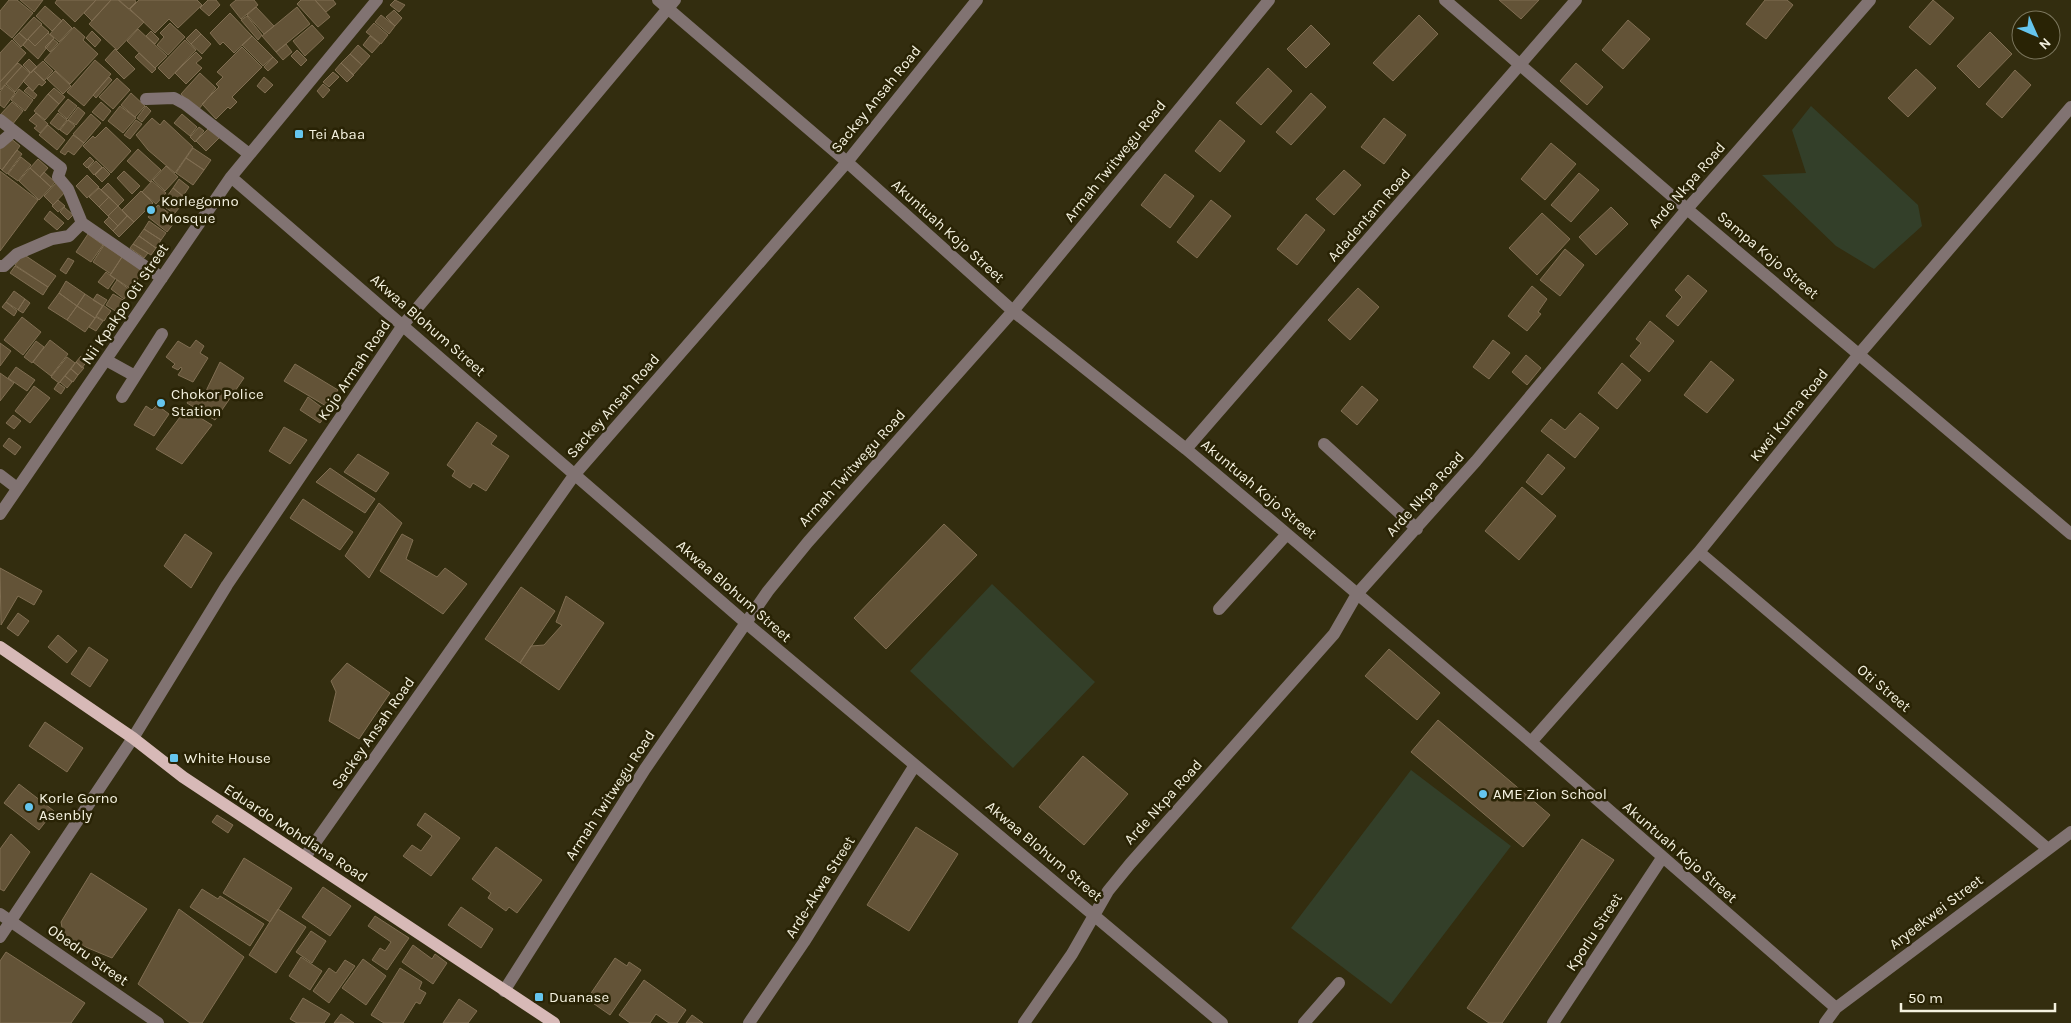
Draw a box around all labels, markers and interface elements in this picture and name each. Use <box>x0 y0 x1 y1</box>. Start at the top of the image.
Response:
north arrow <box>2011 10 2061 60</box>
text: N <box>2035 34 2054 53</box>
street label: Sackey Ansah Road <box>827 42 925 156</box>
street label: Armah Twitwegu Road <box>1060 97 1170 225</box>
place label: Tei Abaa <box>309 125 365 143</box>
marker: Tei Abaa <box>293 128 305 140</box>
street label: Arde Nkpa Road <box>1645 138 1729 232</box>
street label: Adadentam Road <box>1324 165 1414 265</box>
street label: Akuntuah Kojo Street <box>888 176 1008 287</box>
place label: Korlegonno Mosque <box>161 192 239 227</box>
marker: Korlegonno Mosque <box>145 204 157 216</box>
street label: Sampa Kojo Street <box>1714 207 1823 303</box>
street label: Nii Kpakpo Oti Street <box>78 240 172 368</box>
street label: Akwaa Blohum Street <box>367 270 490 380</box>
street label: Kojo Armah Road <box>314 316 394 424</box>
street label: Sackey Ansah Road <box>563 350 663 462</box>
street label: Kwei Kuma Road <box>1746 365 1832 465</box>
place label: Chokor Police Station <box>171 385 264 420</box>
marker: Chokor Police Station <box>155 397 167 409</box>
street label: Armah Twitwegu Road <box>795 406 909 530</box>
street label: Akuntuah Kojo Street <box>1197 435 1321 543</box>
street label: Arde Nkpa Road <box>1382 448 1468 540</box>
street label: Akwaa Blohum Street <box>673 536 796 646</box>
street label: Oti Street <box>1853 660 1915 716</box>
street label: Sackey Ansah Road <box>328 673 418 793</box>
street label: Armah Twitwegu Road <box>561 727 659 863</box>
place label: White House <box>184 749 271 767</box>
marker: White House <box>168 752 180 764</box>
street label: Arde Nkpa Road <box>1120 756 1206 848</box>
street label: Eduardo Mohdlana Road <box>221 780 371 886</box>
place label: AME Zion School <box>1493 785 1607 803</box>
marker: AME Zion School <box>1477 788 1489 800</box>
place label: Korle Gorno Asenbly <box>39 789 118 824</box>
street label: Akwaa Blohum Street <box>982 797 1106 905</box>
street label: Akuntuah Kojo Street <box>1619 797 1741 907</box>
marker: Korle Gorno Asenbly <box>23 801 35 813</box>
street label: Arde-Akwa Street <box>781 832 859 941</box>
street label: Aryeekwei Street <box>1886 871 1987 953</box>
street label: Kporlu Street <box>1562 889 1626 974</box>
street label: Obedru Street <box>44 921 132 990</box>
scale bar <box>1901 980 2055 1012</box>
place label: Duanase <box>549 988 609 1006</box>
text: 50 m <box>1908 989 1943 1007</box>
marker: Duanase <box>533 991 545 1003</box>

